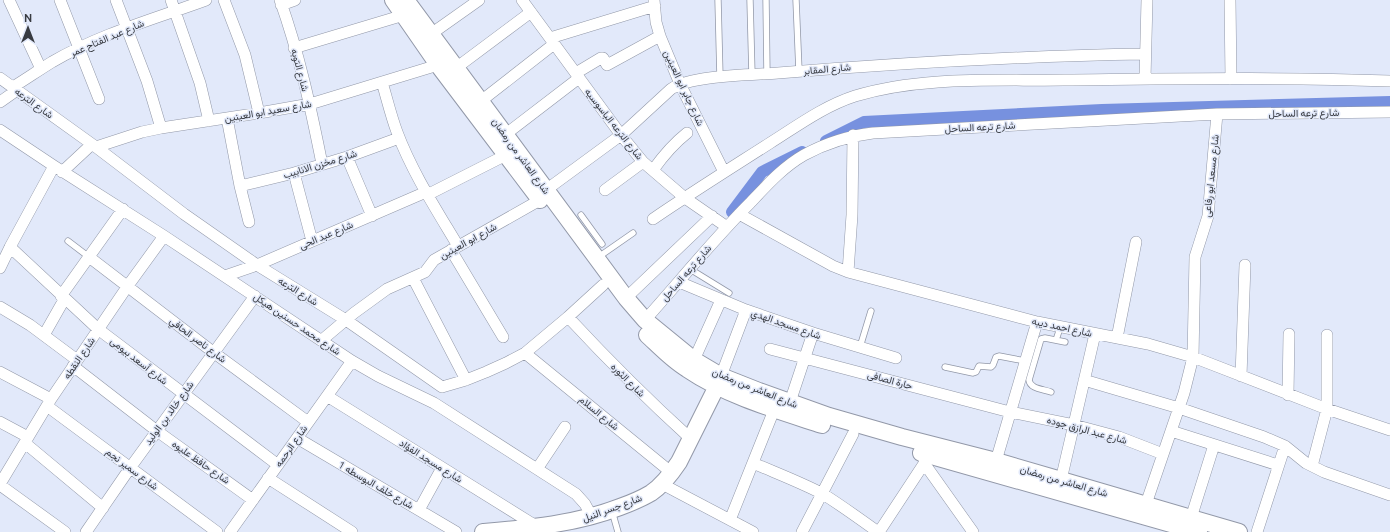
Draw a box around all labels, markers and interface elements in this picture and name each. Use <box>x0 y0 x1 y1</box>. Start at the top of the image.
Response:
north arrow <box>8 8 48 48</box>
text: N <box>24 12 32 24</box>
street label: شارع عبد الفتاح عمر <box>68 17 146 60</box>
street label: شارع التوبه <box>288 47 311 93</box>
street label: شارع جابر ابو العينين <box>661 49 706 128</box>
street label: شارع المقابر <box>802 61 851 78</box>
street label: شارع الترعه <box>12 85 55 121</box>
street label: شارع الترعه الباسوسيه <box>582 86 645 162</box>
street label: شارع سعيد ابو العينين <box>224 98 313 125</box>
street label: شارع ترعه الساحل <box>1268 107 1340 120</box>
street label: شارع العاشر من رمضان <box>489 116 552 197</box>
street label: شارع ترعه الساحل <box>944 120 1016 135</box>
street label: شارع مسعد ابو رفاعى <box>1201 134 1222 218</box>
street label: شارع مخزن الانابيب <box>282 148 359 181</box>
street label: شارع عبد الحى <box>298 219 355 252</box>
street label: شارع ابو العينين <box>438 221 499 262</box>
street label: شارع ترعه الساحل <box>659 243 714 304</box>
street label: شارع الترعه <box>276 274 320 308</box>
street label: شارع محمد حسنين هيكل <box>251 291 343 358</box>
street label: شارع مسجد الهدي <box>749 307 822 344</box>
street label: شارع ناصر الحافي <box>166 315 229 367</box>
street label: شارع احمد ديبه <box>1031 315 1093 340</box>
street label: شارع النقطه <box>61 335 98 381</box>
street label: شارع أسعد بيومى <box>108 335 170 388</box>
street label: شارع الثوره <box>608 361 647 400</box>
street label: شارع العاشر من رمضان <box>710 366 799 411</box>
street label: حارة الصافى <box>866 369 914 392</box>
street label: شارع خالد بن الوليد <box>142 379 197 448</box>
street label: شارع السلام <box>576 394 621 433</box>
street label: شارع عبد الرازق جوده <box>1046 414 1128 447</box>
street label: شارع الرحمه <box>273 423 310 470</box>
street label: شارع مسجد الفؤاد <box>397 437 465 486</box>
street label: شارع حافظ عليوه <box>169 438 232 487</box>
street label: شارع سمير نجم <box>103 446 160 493</box>
street label: شارع خلف البوسطه 1 <box>336 459 416 512</box>
street label: شارع العاشر من رمضان <box>1019 463 1109 500</box>
street label: شارع جسر النيل <box>581 492 644 525</box>

